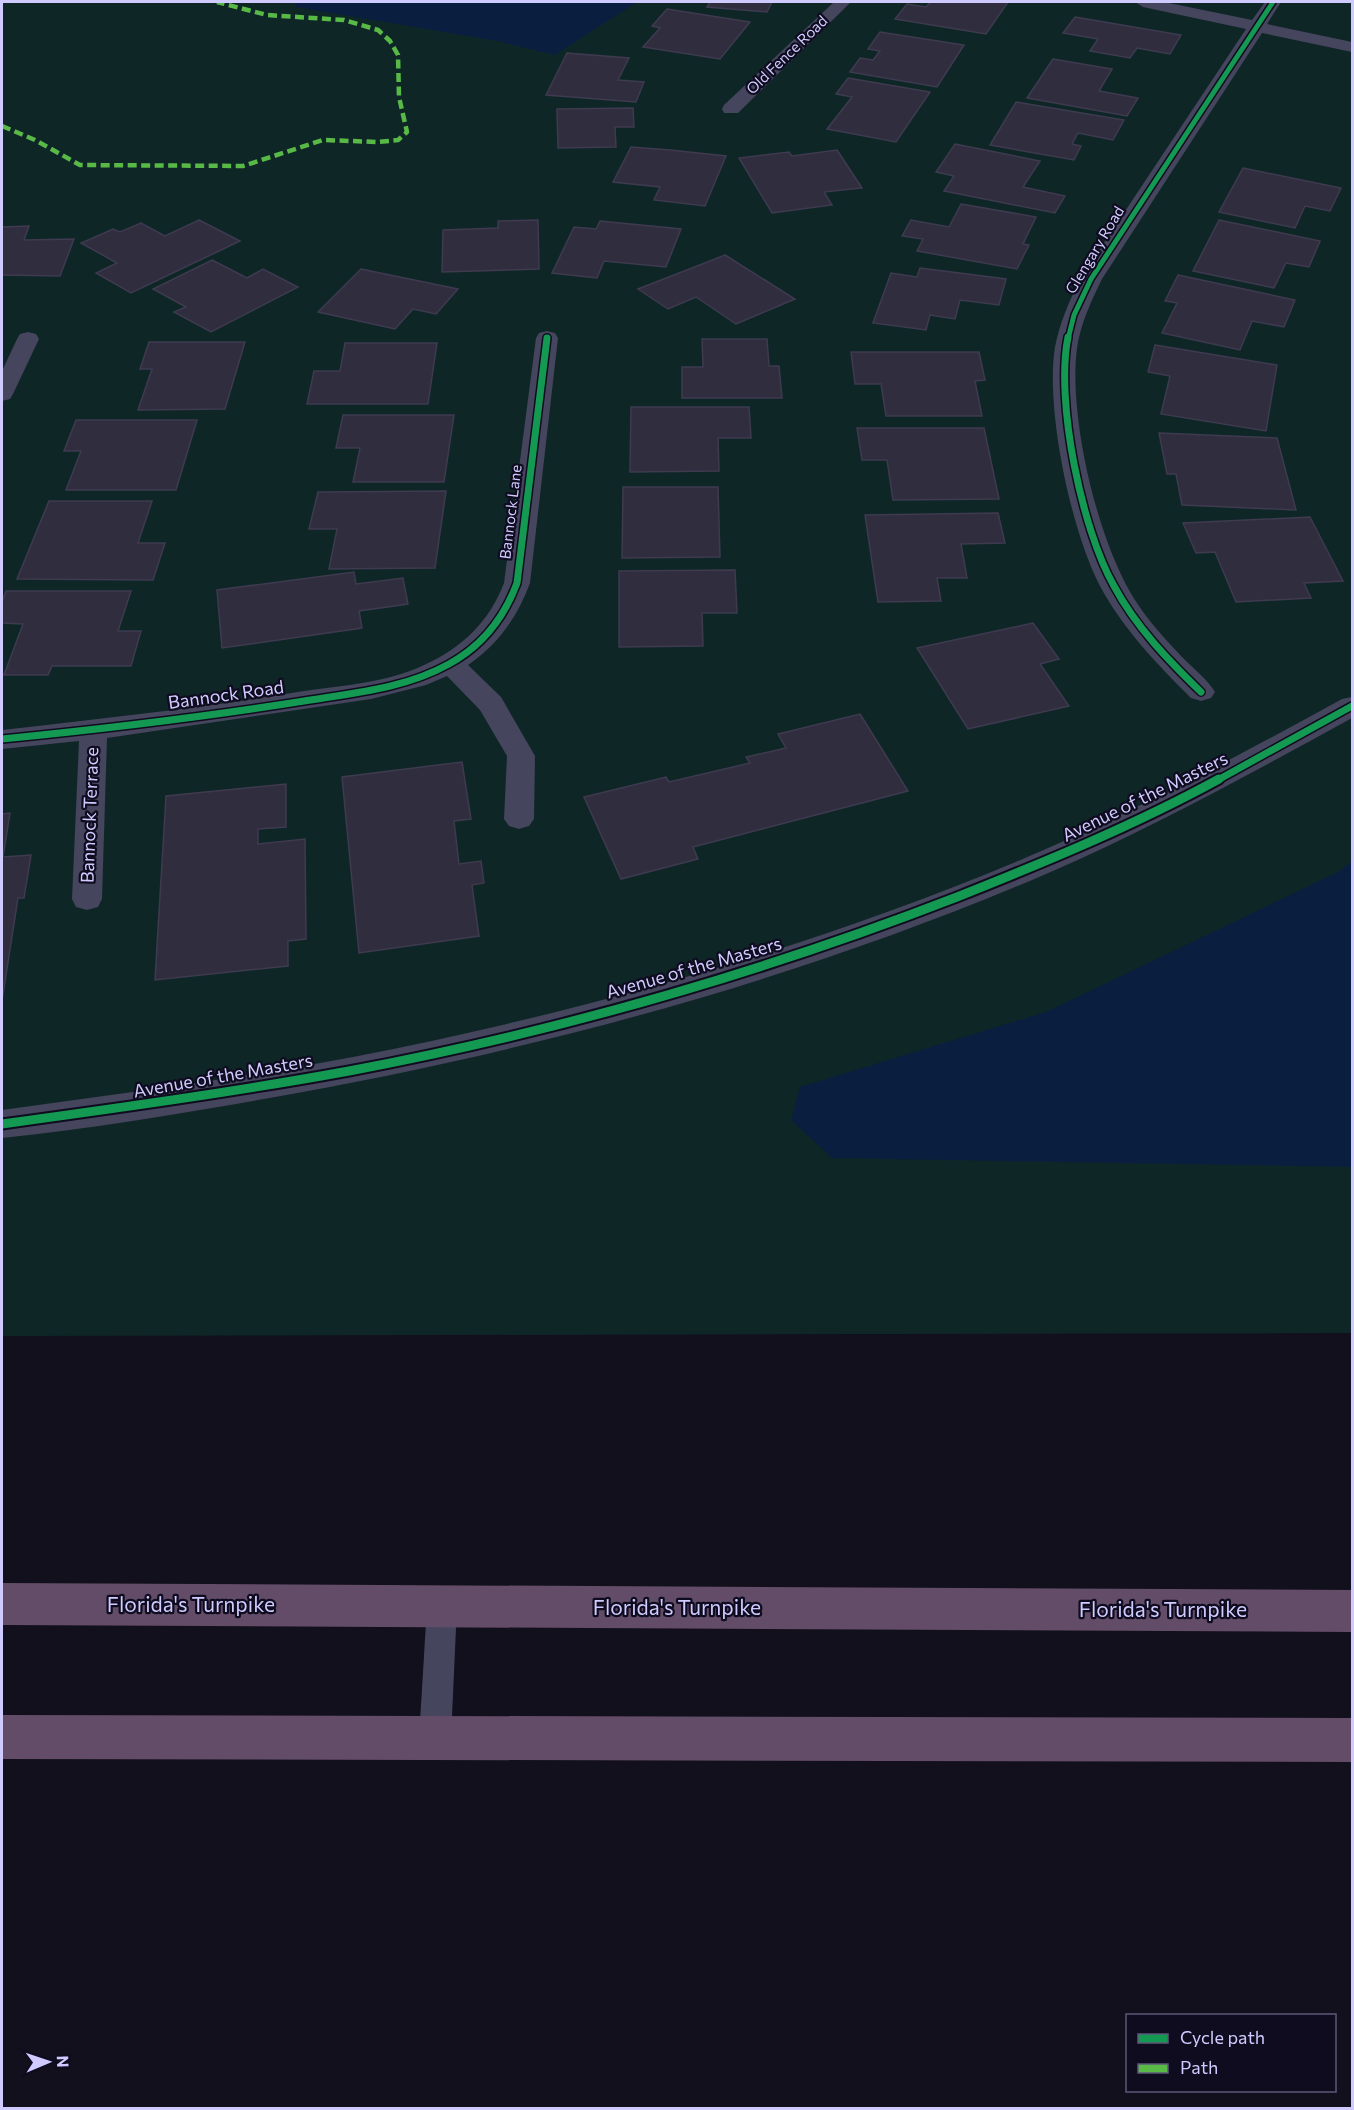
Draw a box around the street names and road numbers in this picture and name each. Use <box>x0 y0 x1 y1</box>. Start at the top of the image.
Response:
street label: Old Fence Road <box>742 11 831 97</box>
street label: Glengary Road <box>1061 202 1127 296</box>
street label: Bannock Lane <box>495 464 525 560</box>
street label: Bannock Road <box>167 675 285 713</box>
street label: Avenue of the Masters <box>1058 746 1231 846</box>
street label: Bannock Terrace <box>76 747 102 883</box>
street label: Avenue of the Masters <box>603 931 784 1003</box>
street label: Avenue of the Masters <box>131 1048 314 1102</box>
street label: Florida's Turnpike <box>107 1591 275 1616</box>
street label: Florida's Turnpike <box>593 1594 761 1619</box>
street label: Florida's Turnpike <box>1079 1596 1247 1621</box>

